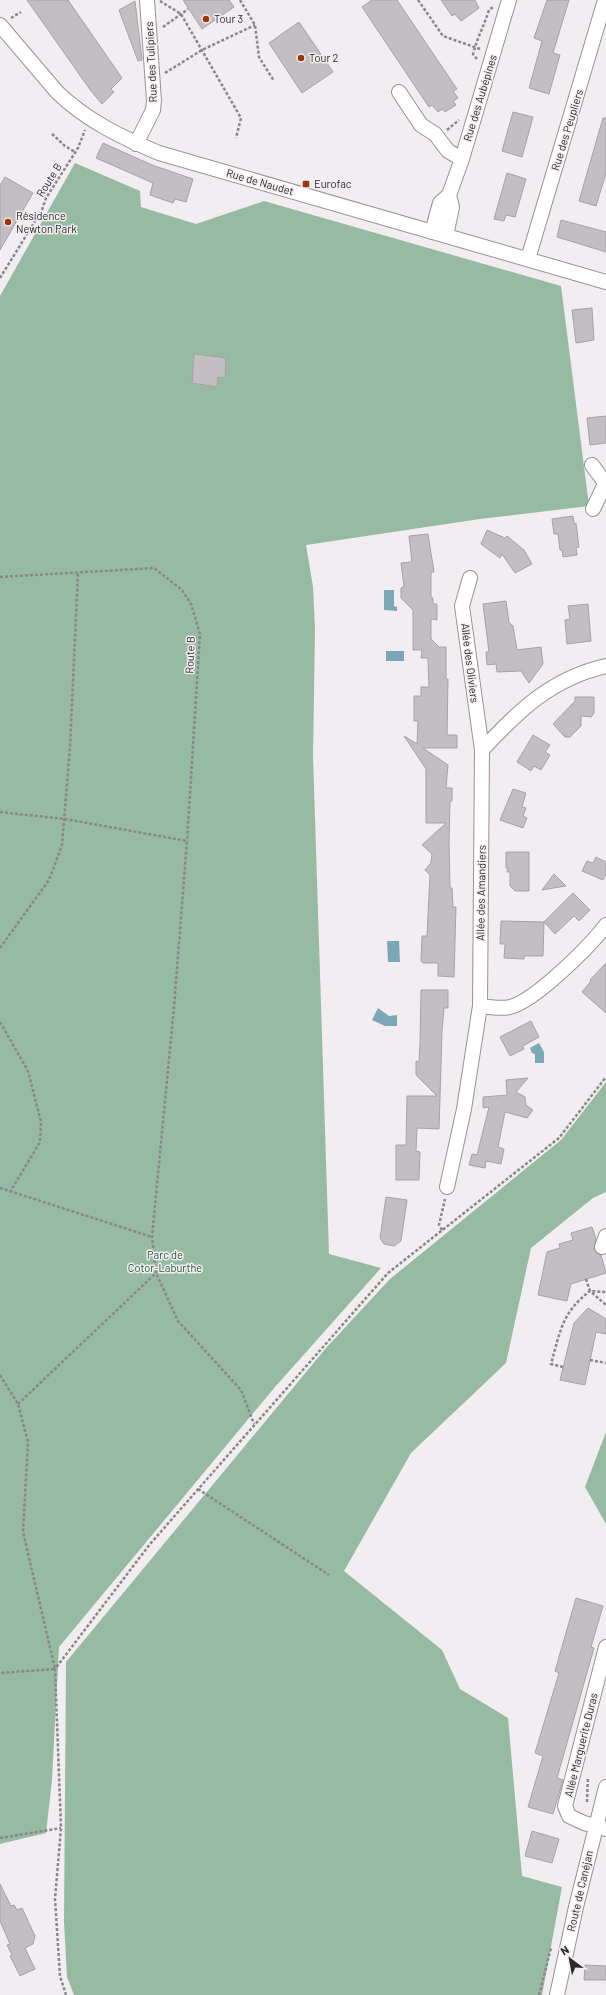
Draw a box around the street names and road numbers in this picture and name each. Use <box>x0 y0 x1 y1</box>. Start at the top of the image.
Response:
street label: Rue des Tulipiers <box>142 21 159 103</box>
street label: Rue des Aubépines <box>460 53 499 143</box>
street label: Rue des Peupliers <box>548 88 585 172</box>
street label: Route B <box>33 160 64 199</box>
street label: Rue de Naudet <box>225 166 295 197</box>
street label: Allée des Oliviers <box>459 622 482 704</box>
street label: Route B <box>182 636 197 674</box>
street label: Allée des Amandiers <box>473 845 488 941</box>
street label: Allée Marguerite Duras <box>561 1691 600 1798</box>
street label: Route de Canéjan <box>564 1849 595 1933</box>

